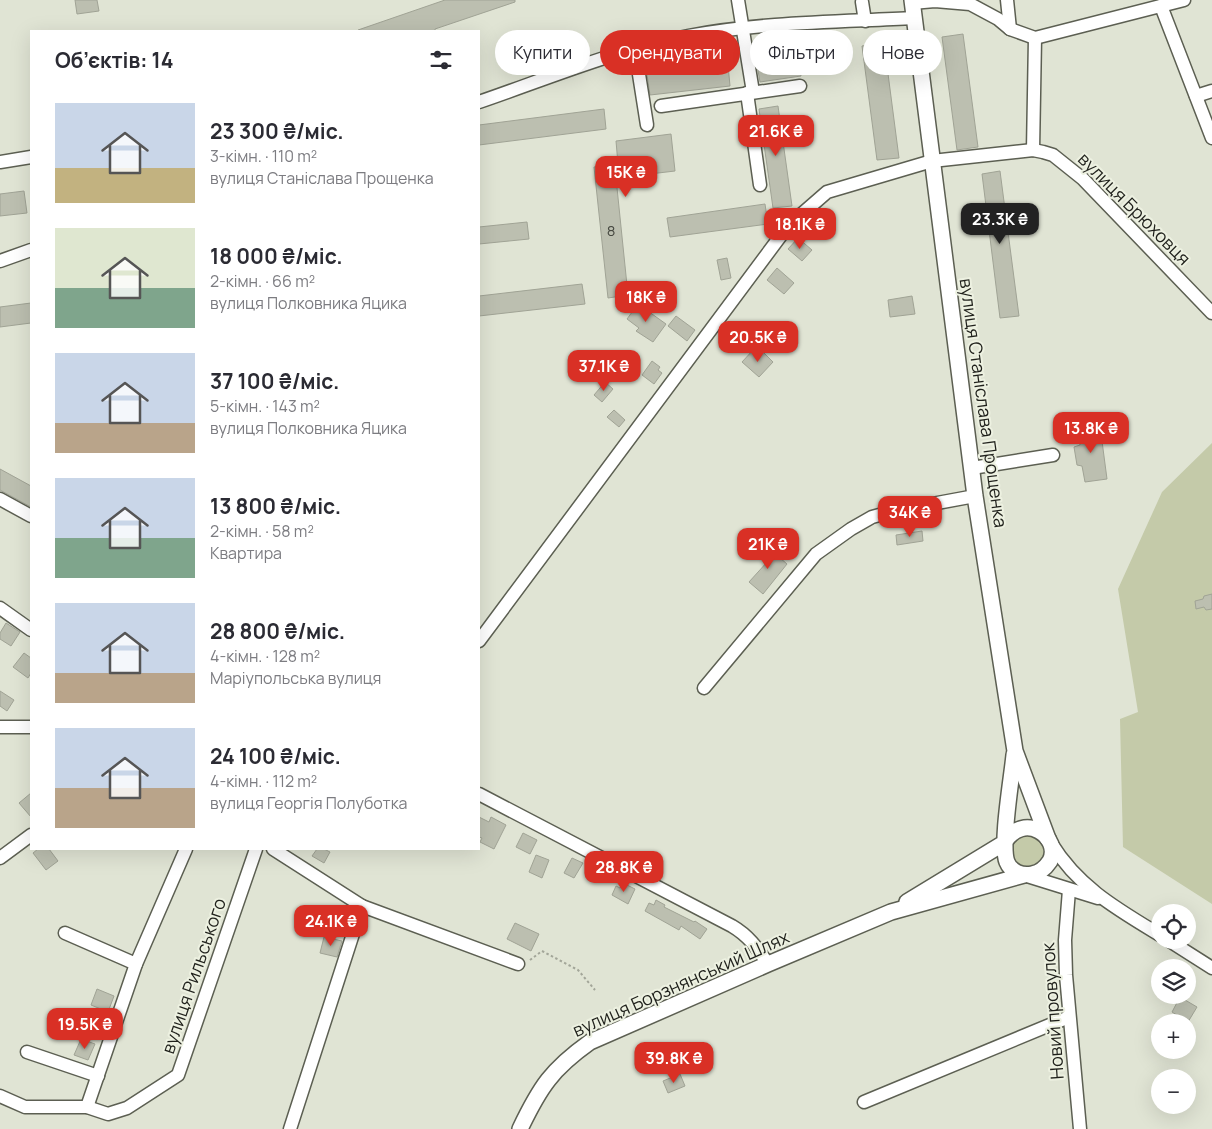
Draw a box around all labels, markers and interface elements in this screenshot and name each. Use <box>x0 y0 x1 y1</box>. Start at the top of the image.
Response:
chip: Купити <box>495 30 590 75</box>
chip: Орендувати <box>600 30 740 75</box>
chip: Фільтри <box>750 30 853 75</box>
chip: Нове <box>863 30 942 75</box>
text: Об’єктів: 14 <box>55 46 174 74</box>
icon: filters <box>427 46 455 74</box>
pin: 21.6K ₴ <box>730 114 822 157</box>
text: 23 300 ₴/міс. <box>210 117 344 145</box>
text: 21.6K ₴ <box>749 120 803 142</box>
icon: home <box>95 123 155 183</box>
text: 3-кімн. · 110 m² <box>210 145 317 167</box>
street label: вулиця Брюховця <box>1073 147 1196 270</box>
pin: 15K ₴ <box>591 156 661 198</box>
text: 15K ₴ <box>606 161 646 183</box>
text: вулиця Станіслава Прощенка <box>210 167 434 189</box>
pin: 23.3K ₴ <box>954 202 1046 245</box>
pin: 18.1K ₴ <box>754 208 846 250</box>
text: 23.3K ₴ <box>972 208 1028 230</box>
text: 18.1K ₴ <box>775 213 825 235</box>
house number: 8 <box>607 220 615 241</box>
text: 18 000 ₴/міс. <box>210 242 343 270</box>
icon: home <box>95 248 155 308</box>
text: 2-кімн. · 66 m² <box>210 270 315 292</box>
street label: вулиця Станіслава Прощенка <box>955 277 1013 529</box>
pin: 18K ₴ <box>611 280 681 323</box>
text: 18K ₴ <box>626 286 666 308</box>
text: вулиця Полковника Яцика <box>210 292 407 314</box>
pin: 20.5K ₴ <box>712 320 804 363</box>
text: 20.5K ₴ <box>729 326 787 348</box>
pin: 37.1K ₴ <box>558 350 650 392</box>
text: 37.1K ₴ <box>579 355 629 377</box>
text: 37 100 ₴/міс. <box>210 367 339 395</box>
icon: home <box>95 373 155 433</box>
text: 5-кімн. · 143 m² <box>210 395 320 417</box>
pin: 13.8K ₴ <box>1045 412 1137 454</box>
text: вулиця Полковника Яцика <box>210 417 407 439</box>
text: 13.8K ₴ <box>1064 417 1118 439</box>
text: 13 800 ₴/міс. <box>210 492 341 520</box>
pin: 34K ₴ <box>875 496 945 538</box>
icon: home <box>95 498 155 558</box>
text: 34K ₴ <box>889 501 931 523</box>
text: 2-кімн. · 58 m² <box>210 520 314 542</box>
pin: 21K ₴ <box>733 528 803 570</box>
text: 21K ₴ <box>748 533 788 555</box>
text: Квартира <box>210 542 282 564</box>
text: 28 800 ₴/міс. <box>210 617 345 645</box>
icon: home <box>95 623 155 683</box>
text: 4-кімн. · 128 m² <box>210 645 320 667</box>
text: Маріупольська вулиця <box>210 667 381 689</box>
text: 24 100 ₴/міс. <box>210 742 341 770</box>
icon: home <box>95 748 155 808</box>
text: 4-кімн. · 112 m² <box>210 770 317 792</box>
text: вулиця Георгія Полуботка <box>210 792 407 814</box>
pin: 28.8K ₴ <box>578 850 670 893</box>
text: 28.8K ₴ <box>595 856 653 878</box>
street label: вулиця Рильського <box>155 895 231 1057</box>
pin: 24.1K ₴ <box>285 904 377 947</box>
map controls <box>1151 904 1196 1114</box>
button: locate <box>1151 904 1196 949</box>
text: 24.1K ₴ <box>305 910 357 932</box>
street label: вулиця Борзнянський Шлях <box>568 924 793 1042</box>
street label: Новий провулок <box>1035 941 1069 1080</box>
button: layers <box>1151 959 1196 1004</box>
pin: 19.5K ₴ <box>39 1008 131 1050</box>
text: 19.5K ₴ <box>58 1013 112 1035</box>
button: + <box>1151 1014 1196 1059</box>
pin: 39.8K ₴ <box>628 1042 720 1084</box>
text: 39.8K ₴ <box>645 1047 703 1069</box>
button: − <box>1151 1069 1196 1114</box>

